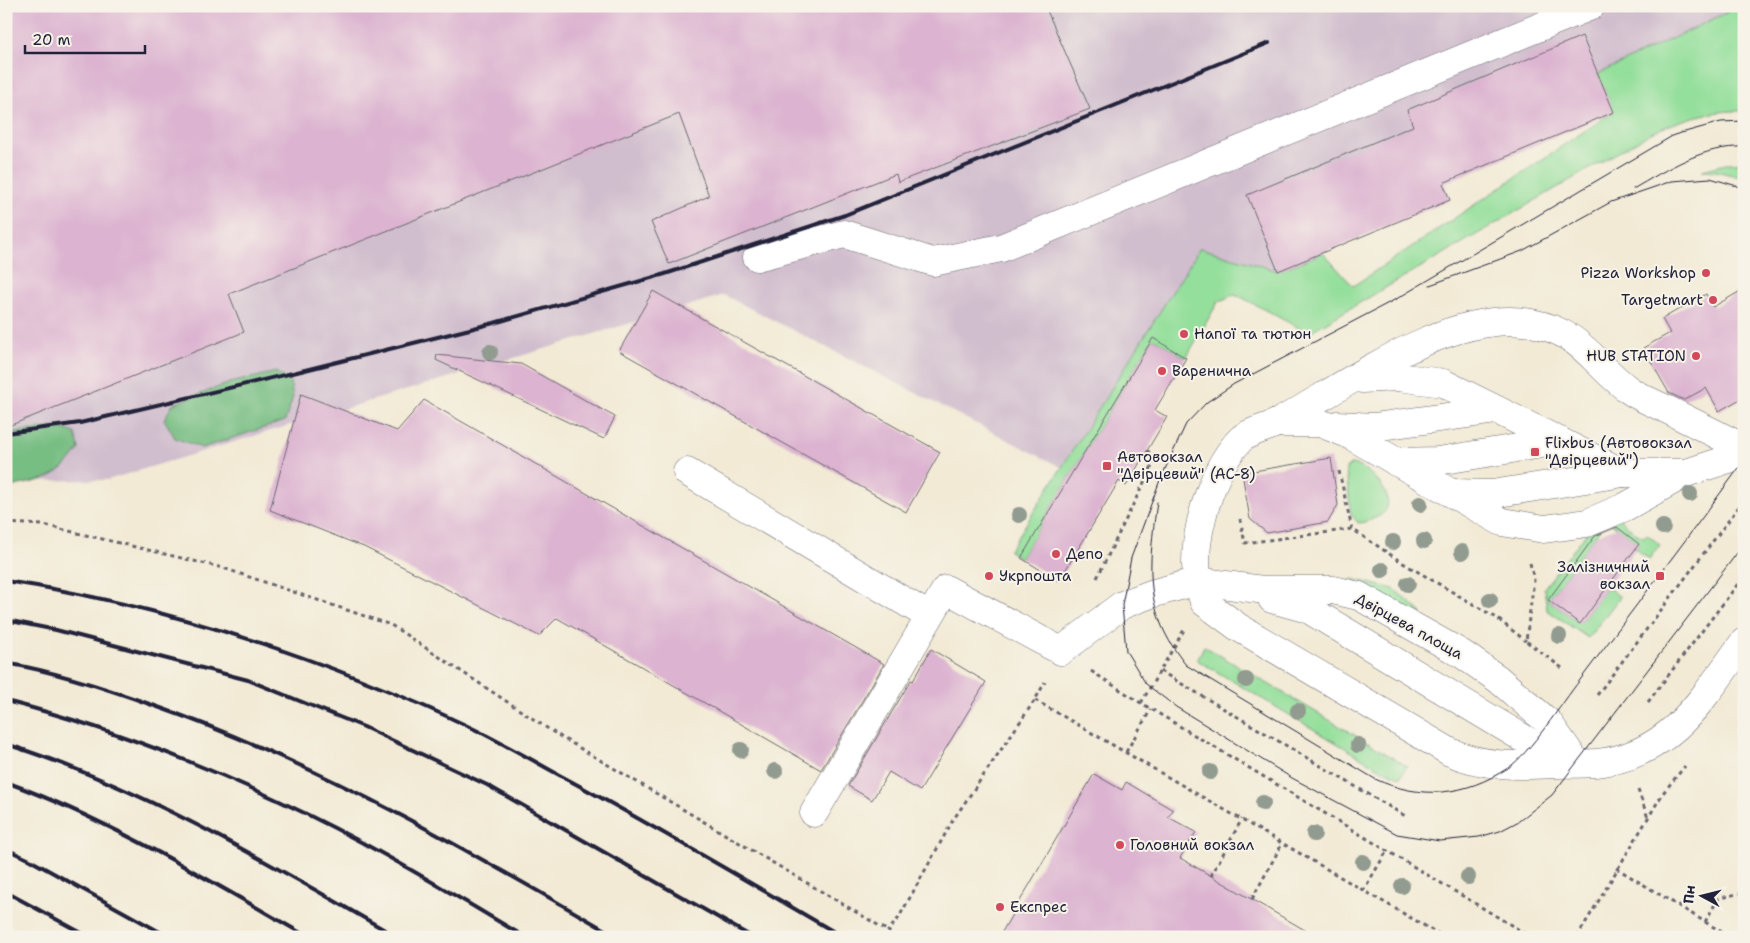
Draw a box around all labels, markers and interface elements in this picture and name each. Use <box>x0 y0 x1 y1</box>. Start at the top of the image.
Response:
scale bar <box>25 22 145 54</box>
text: 20 m <box>32 30 71 50</box>
place label: Pizza Workshop <box>1580 263 1696 283</box>
marker: Pizza Workshop <box>1700 267 1712 279</box>
place label: Targetmart <box>1621 290 1703 310</box>
marker: Targetmart <box>1707 294 1719 306</box>
place label: Напої та тютюн <box>1194 324 1311 344</box>
marker: Напої та тютюн <box>1178 328 1190 340</box>
place label: HUB STATION <box>1586 346 1686 366</box>
marker: HUB STATION <box>1690 350 1702 362</box>
place label: Варенична <box>1172 361 1252 381</box>
marker: Варенична <box>1156 365 1168 377</box>
place label: Flixbus (Автовокзал "Двірцевий") <box>1545 433 1692 470</box>
marker: Flixbus (Автовокзал "Двірцевий") <box>1529 446 1541 458</box>
place label: Автовокзал "Двірцевий" (АС-8) <box>1117 447 1255 484</box>
marker: Автовокзал "Двірцевий" (АС-8) <box>1101 460 1113 472</box>
place label: Депо <box>1066 544 1103 564</box>
marker: Депо <box>1050 548 1062 560</box>
place label: Залізничний вокзал <box>1557 557 1651 594</box>
place label: Укрпошта <box>999 566 1072 586</box>
marker: Укрпошта <box>983 570 995 582</box>
marker: Залізничний вокзал <box>1654 570 1666 582</box>
street label: Двірцева площа <box>1351 588 1467 664</box>
place label: Головний вокзал <box>1130 835 1255 855</box>
marker: Головний вокзал <box>1114 839 1126 851</box>
north arrow <box>1678 870 1728 920</box>
text: Пн <box>1679 884 1699 905</box>
place label: Експрес <box>1010 897 1067 917</box>
marker: Експрес <box>994 901 1006 913</box>

